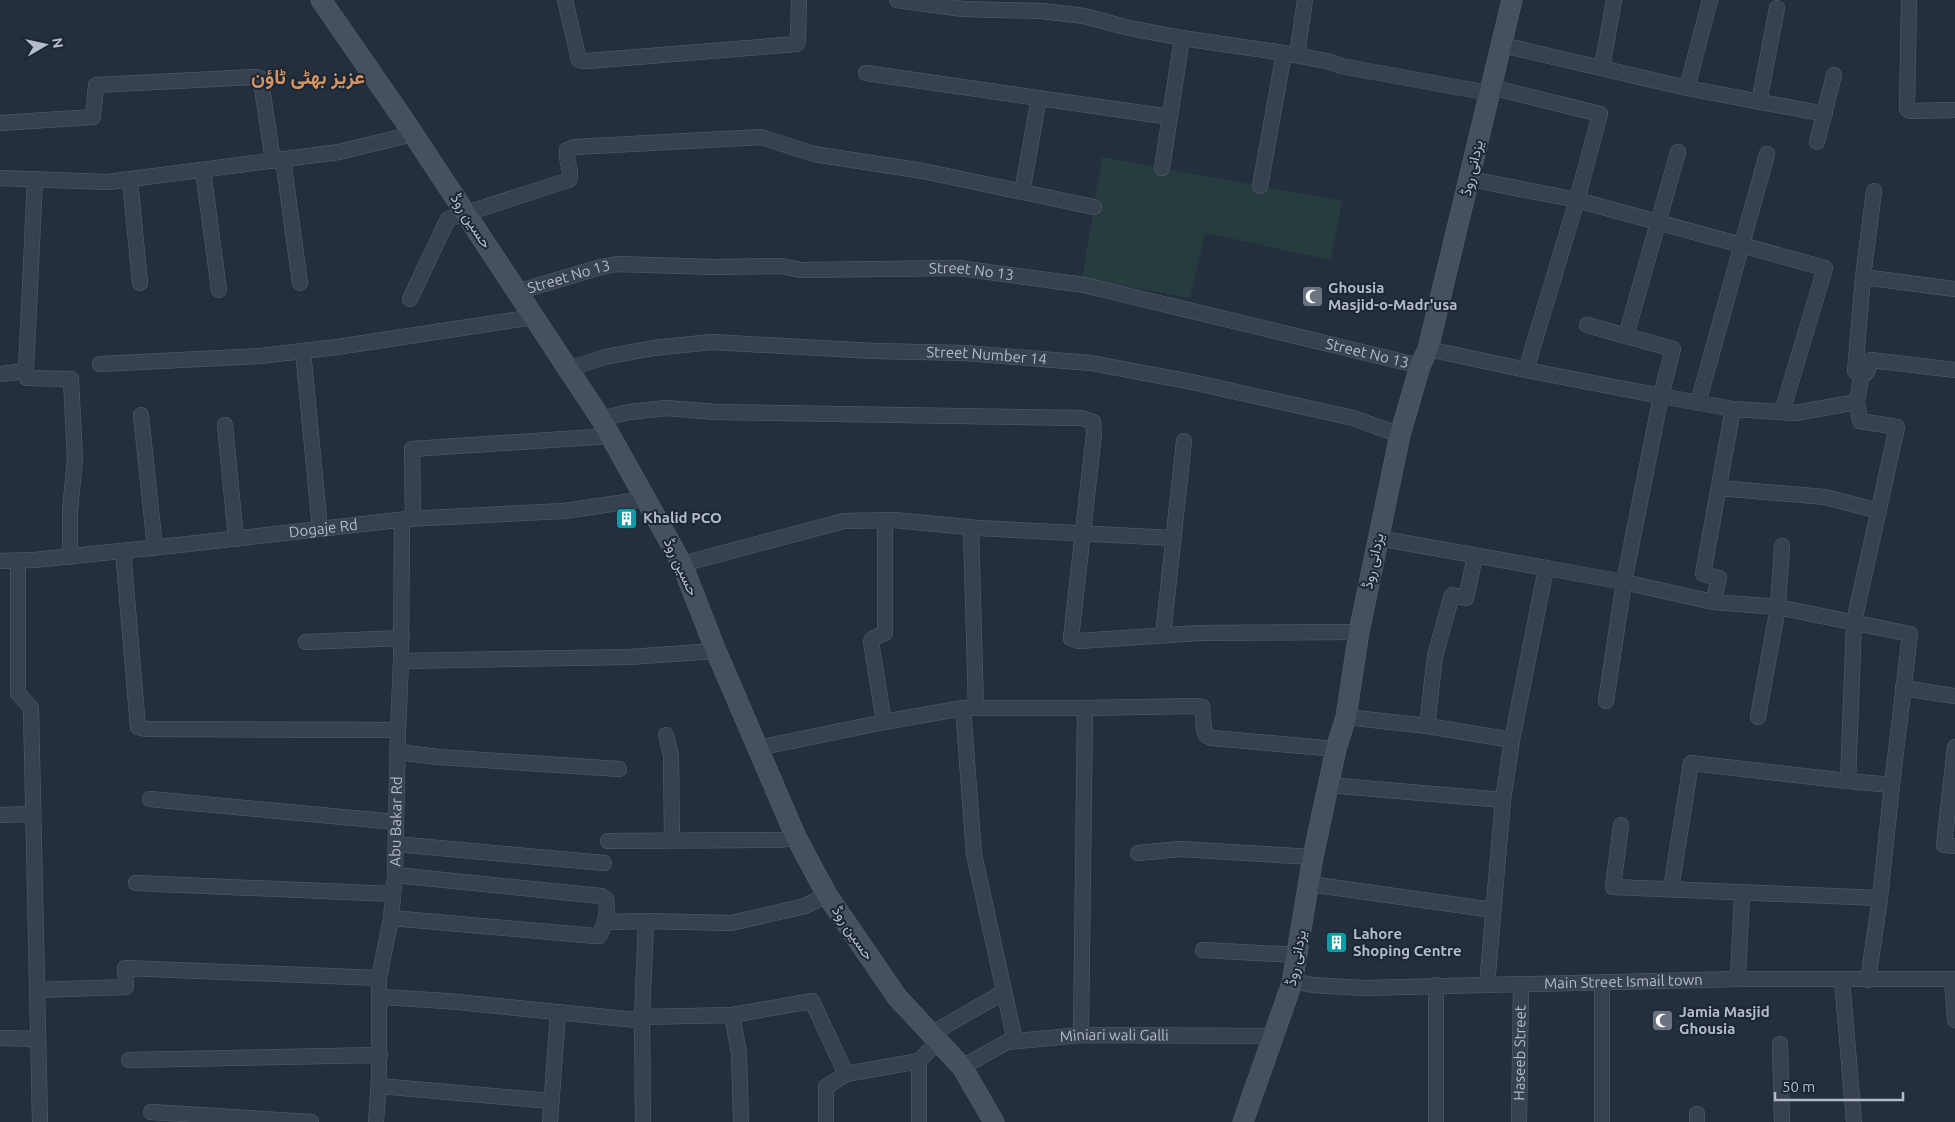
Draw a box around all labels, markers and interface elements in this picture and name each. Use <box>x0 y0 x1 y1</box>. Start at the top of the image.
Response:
north arrow <box>20 20 70 70</box>
text: N <box>49 37 67 49</box>
district label: عزیز بھٹی ٹاؤن <box>251 65 365 90</box>
street label: یزدانی روڈ <box>1457 138 1488 198</box>
street label: حسین روڈ <box>446 190 495 252</box>
street label: Street No 13 <box>525 257 611 296</box>
street label: Street No 13 <box>929 259 1015 283</box>
place label: Ghousia Masjid-o-Madr'usa <box>1328 279 1457 313</box>
mosque icon: Ghousia Masjid-o-Madr'usa <box>1300 285 1324 309</box>
street label: Street No 13 <box>1324 335 1411 371</box>
street label: Street Number 14 <box>926 343 1048 367</box>
building icon: Khalid PCO <box>615 506 639 530</box>
place label: Khalid PCO <box>643 509 722 526</box>
street label: Dogaje Rd <box>288 516 359 540</box>
street label: یزدانی روڈ <box>1358 531 1389 591</box>
street label: حسین روڈ <box>659 535 702 599</box>
street label: Abu Bakar Rd <box>386 776 405 867</box>
street label: حسین روڈ <box>827 902 878 964</box>
place label: Lahore Shoping Centre <box>1353 925 1462 959</box>
street label: یزدانی روڈ <box>1282 928 1311 988</box>
building icon: Lahore Shoping Centre <box>1325 931 1349 955</box>
street label: Main Street Ismail town <box>1544 971 1703 992</box>
place label: Jamia Masjid Ghousia <box>1679 1003 1770 1037</box>
street label: Haseeb Street <box>1510 1005 1529 1101</box>
mosque icon: Jamia Masjid Ghousia <box>1651 1009 1675 1033</box>
street label: Miniari wali Galli <box>1059 1026 1169 1045</box>
scale bar <box>1775 1070 1902 1102</box>
text: 50 m <box>1782 1078 1815 1095</box>

